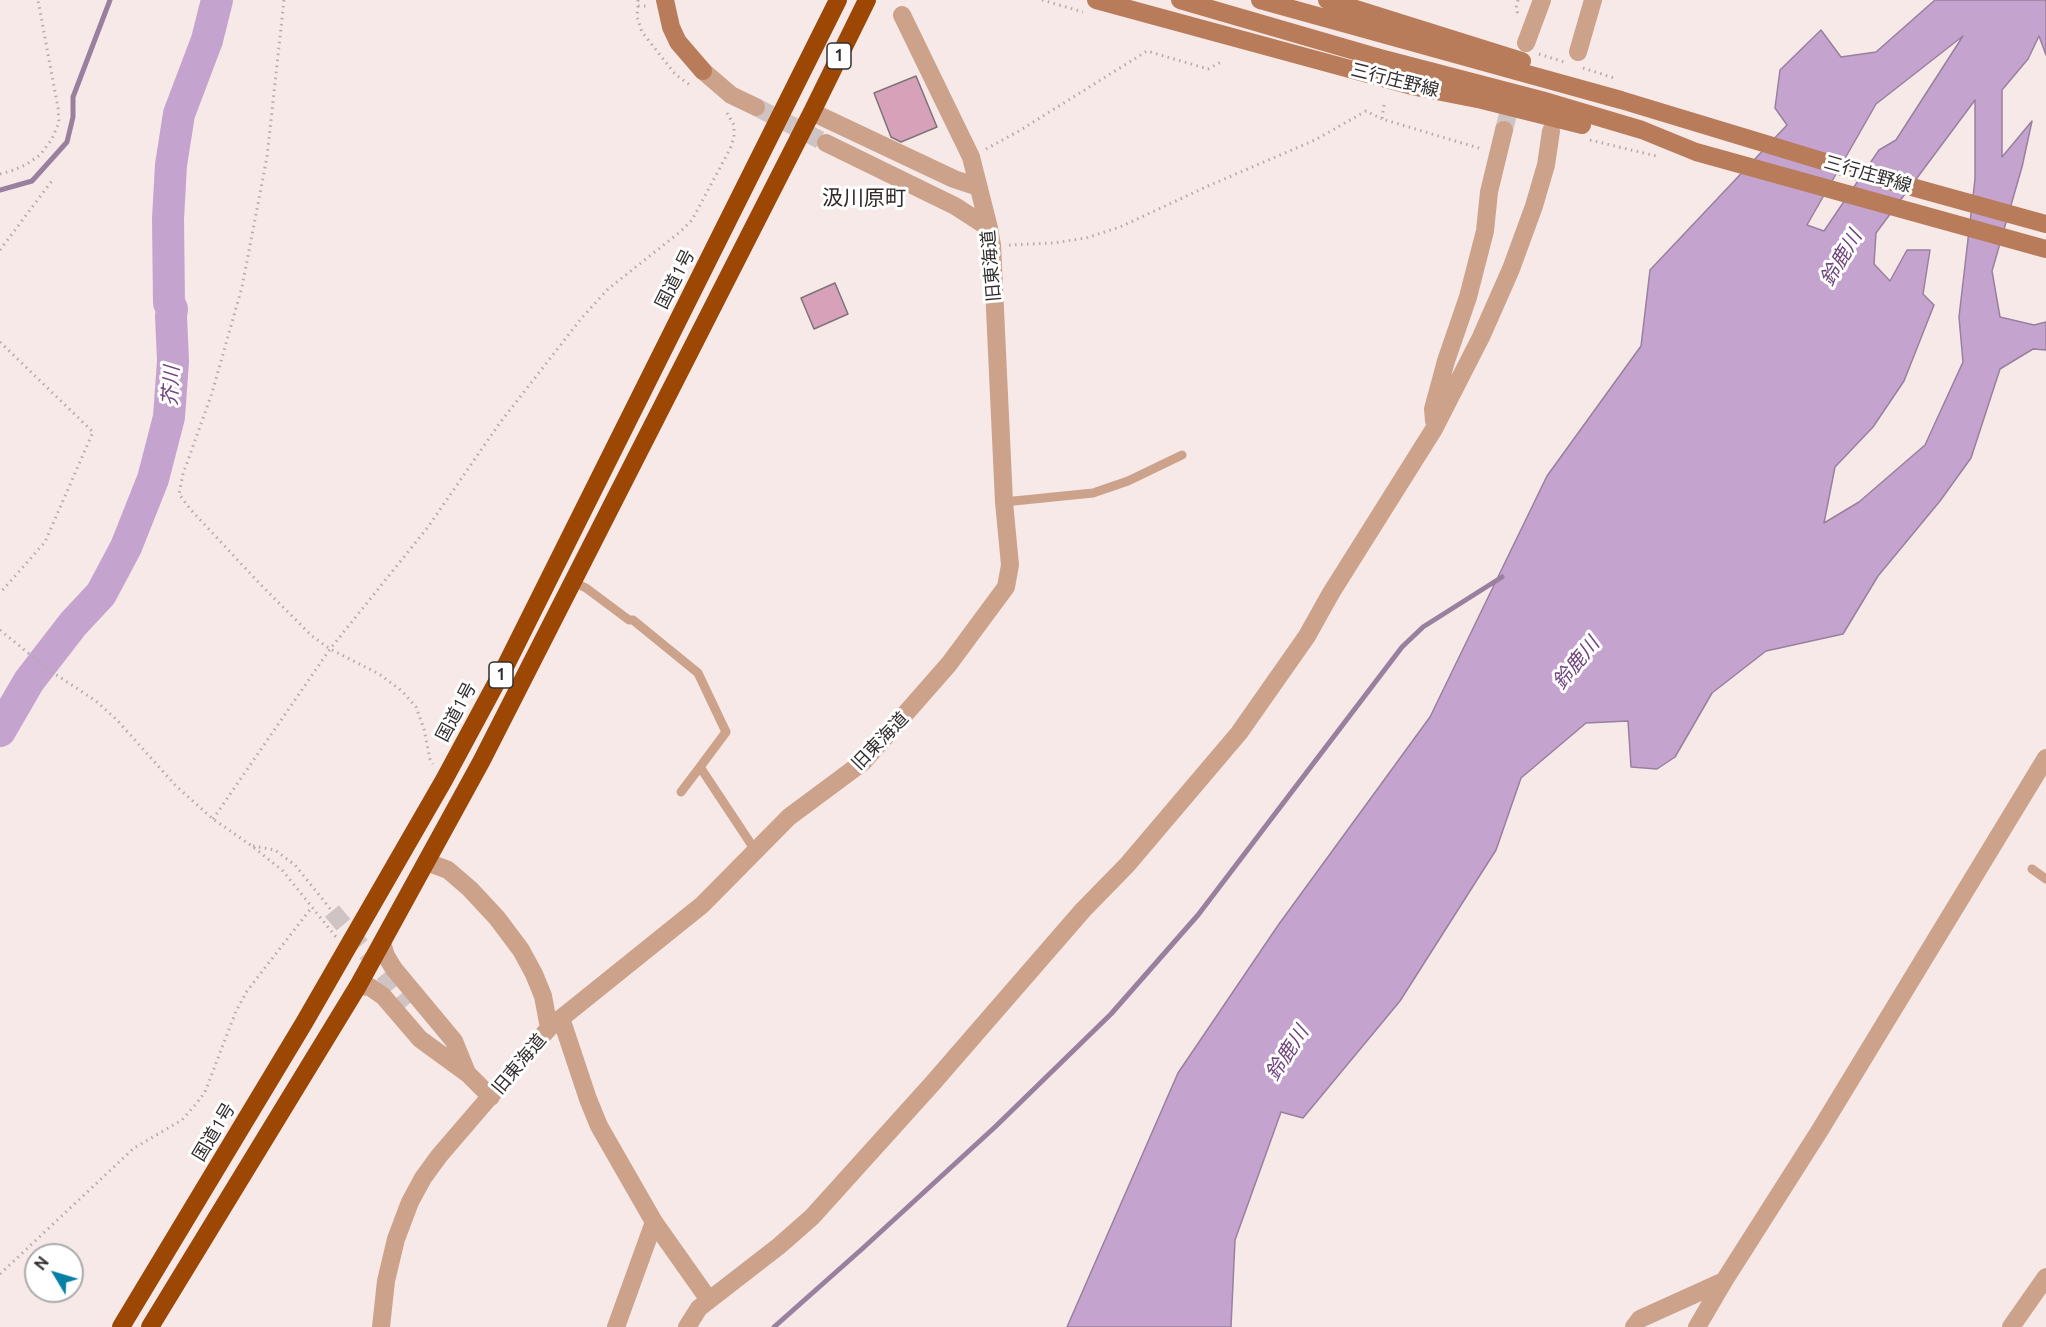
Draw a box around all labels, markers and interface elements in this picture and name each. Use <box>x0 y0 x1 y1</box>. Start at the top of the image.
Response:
road number: 1 <box>827 43 851 69</box>
street label: 三行庄野線 <box>1349 59 1441 101</box>
street label: 三行庄野線 <box>1822 151 1914 197</box>
district label: 汲川原町 <box>822 185 906 211</box>
water label: 鈴鹿川 <box>1815 226 1867 290</box>
street label: 旧東海道 <box>977 229 1005 303</box>
street label: 国道1号 <box>651 246 699 312</box>
water label: 芥川 <box>158 365 184 407</box>
water label: 鈴鹿川 <box>1548 632 1604 694</box>
road number: 1 <box>489 662 513 688</box>
street label: 国道1号 <box>431 679 481 745</box>
street label: 旧東海道 <box>847 708 913 774</box>
water label: 鈴鹿川 <box>1261 1021 1313 1085</box>
street label: 旧東海道 <box>488 1029 550 1099</box>
street label: 国道1号 <box>188 1099 240 1165</box>
north arrow <box>24 1243 84 1303</box>
text: N <box>31 1253 52 1273</box>

